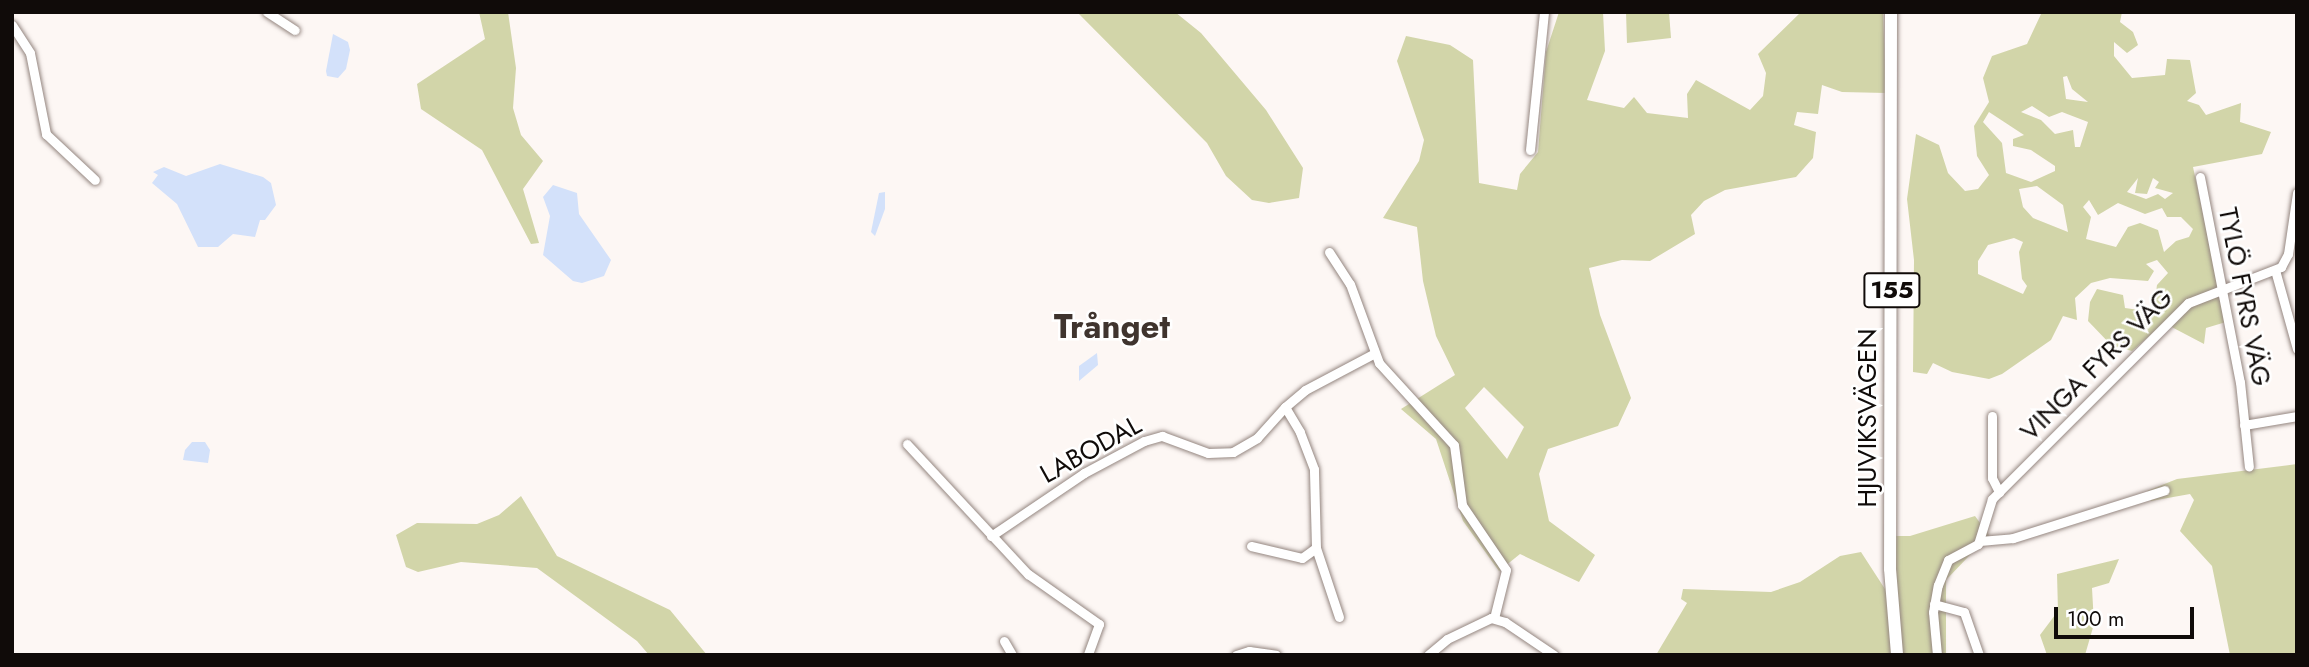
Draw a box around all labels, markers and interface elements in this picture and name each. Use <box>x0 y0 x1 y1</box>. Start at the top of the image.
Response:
street label: TYLÖ FYRS VÄG <box>2211 205 2277 389</box>
road number: 155 <box>1862 270 1922 310</box>
street label: VINGA FYRS VÄG <box>2014 282 2180 448</box>
district label: Trånget <box>1054 307 1170 347</box>
street label: HJUVIKSVÄGEN <box>1852 328 1884 508</box>
street label: LABODAL <box>1035 410 1147 490</box>
scale bar <box>2057 594 2197 638</box>
text: 100 m <box>2067 604 2124 634</box>

